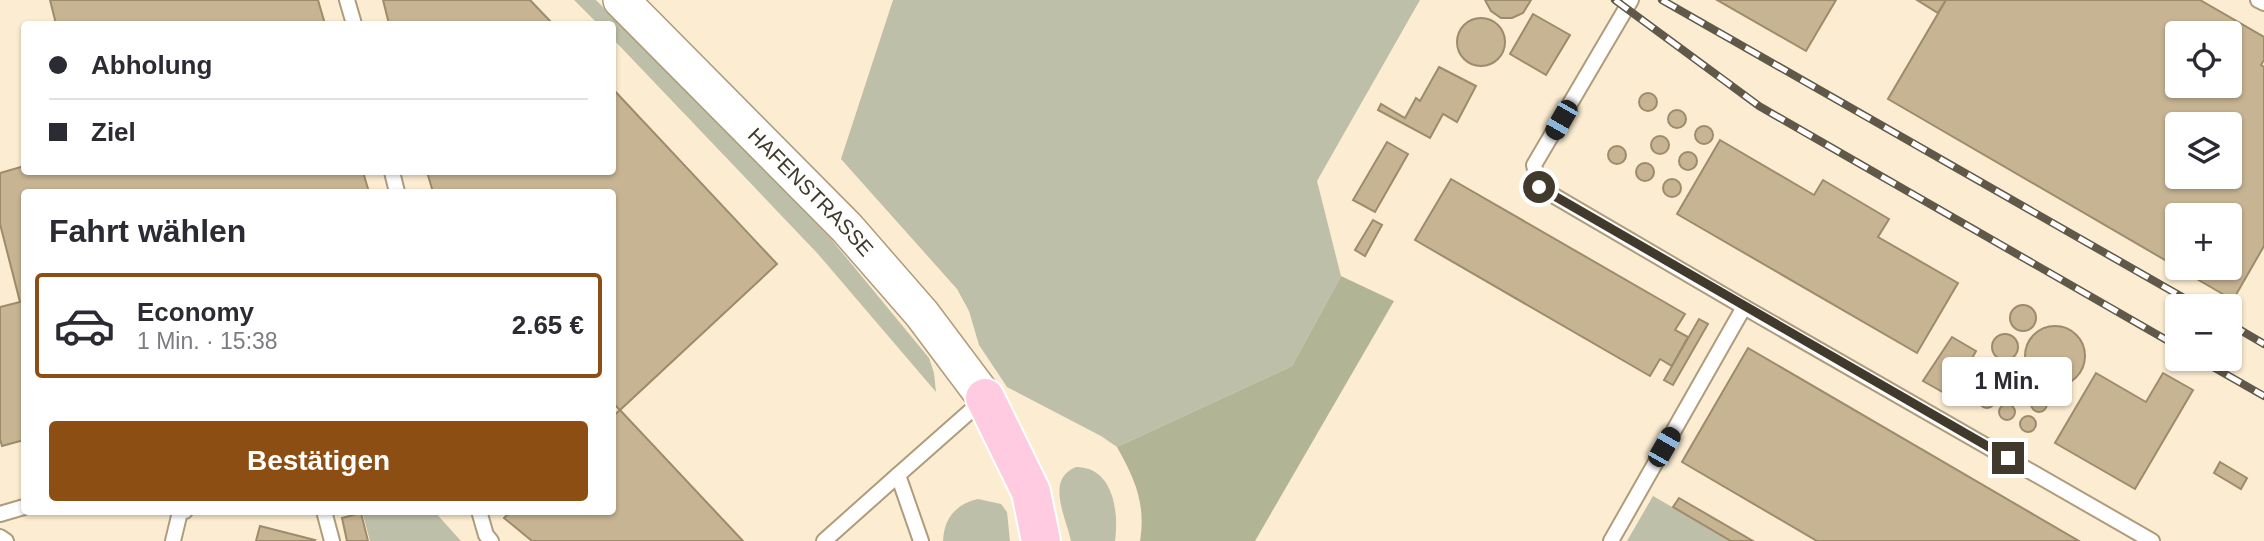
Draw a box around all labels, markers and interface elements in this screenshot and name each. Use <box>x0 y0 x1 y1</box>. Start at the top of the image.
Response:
map controls <box>2165 21 2242 371</box>
button: locate <box>2165 21 2242 98</box>
text: Abholung <box>91 50 212 80</box>
car <box>1542 97 1581 143</box>
button: layers <box>2165 112 2242 189</box>
text: Ziel <box>91 117 136 147</box>
street label: HAFENSTRASSE <box>744 123 878 261</box>
route start <box>1523 171 1555 203</box>
button: + <box>2165 203 2242 280</box>
text: Fahrt wählen <box>49 213 246 249</box>
icon: car <box>53 294 116 357</box>
button: − <box>2165 294 2242 371</box>
text: Economy <box>137 297 254 327</box>
text: 2.65 € <box>512 310 584 340</box>
text: 1 Min. · 15:38 <box>137 328 278 354</box>
callout: 1 Min. <box>1943 356 2073 406</box>
text: 1 Min. <box>1974 368 2040 394</box>
button: Bestätigen <box>49 421 588 501</box>
car <box>1645 424 1684 470</box>
route end <box>1992 442 2024 474</box>

